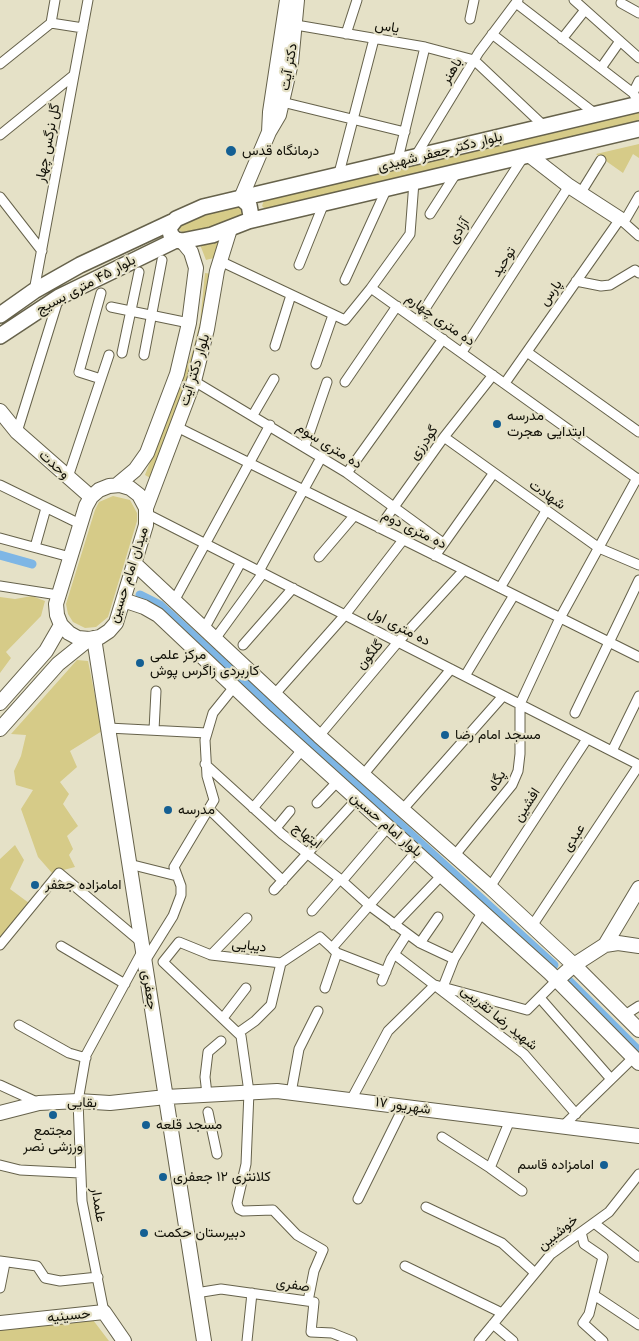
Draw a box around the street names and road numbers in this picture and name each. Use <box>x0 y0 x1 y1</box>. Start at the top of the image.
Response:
street label: یاس <box>374 17 400 37</box>
street label: دکتر آیت <box>277 42 301 92</box>
street label: باهنر <box>438 55 466 87</box>
street label: گل نرگس چهار <box>32 102 64 184</box>
street label: بلوار دکتر جعفر شهیدی <box>376 128 504 176</box>
street label: آزادی <box>445 215 473 247</box>
street label: توحید <box>488 244 520 280</box>
street label: بلوار ۴۵ متری بسیج <box>34 252 138 318</box>
street label: پارس <box>536 277 566 309</box>
street label: ده متری چهارم <box>402 290 478 350</box>
street label: بلوار دکتر آیت <box>176 332 214 408</box>
street label: ده متری سوم <box>293 419 365 473</box>
street label: گودرزی <box>406 423 442 463</box>
street label: وحدت <box>35 447 73 483</box>
street label: شهادت <box>526 476 568 514</box>
street label: ده متری دوم <box>379 507 449 553</box>
street label: میدان امام حسین <box>106 525 152 625</box>
street label: ده متری اول <box>365 604 433 650</box>
street label: گلگون <box>353 637 387 673</box>
street label: پگاه <box>484 767 510 795</box>
street label: افشین <box>510 785 544 825</box>
street label: بلوار امام حسین <box>346 789 426 861</box>
street label: ابتهاج <box>289 819 325 853</box>
street label: عبدی <box>559 821 589 855</box>
street label: دیبایی <box>231 936 267 956</box>
street label: جعفری <box>138 969 160 1011</box>
street label: شهید رضا تقریبی <box>457 982 541 1054</box>
street label: بقایی <box>67 1094 97 1112</box>
street label: ۱۷ شهریور <box>374 1094 432 1118</box>
street label: علمدار <box>87 1186 109 1224</box>
street label: خوشبین <box>534 1212 582 1254</box>
street label: صفری <box>275 1274 311 1296</box>
street label: حسینیه <box>47 1305 91 1327</box>

